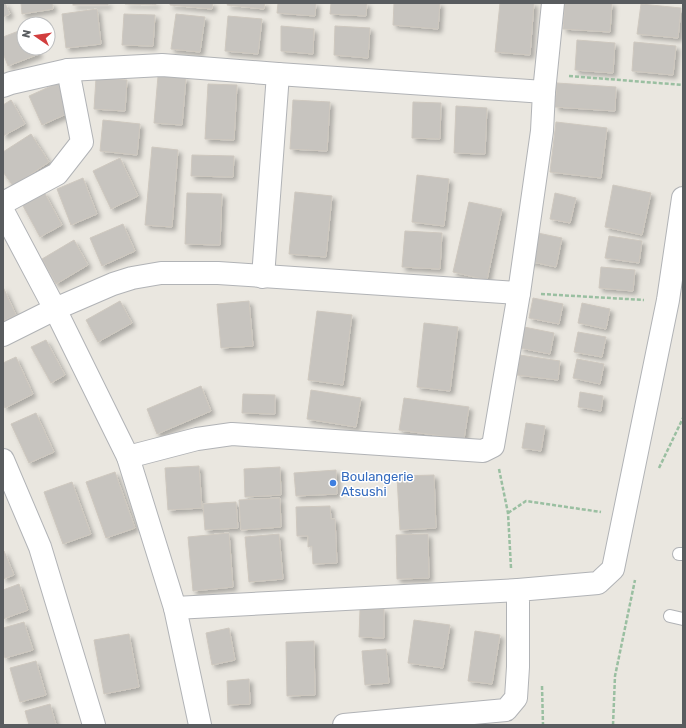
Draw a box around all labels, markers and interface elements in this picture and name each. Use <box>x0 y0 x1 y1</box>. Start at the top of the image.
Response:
north arrow <box>16 16 56 56</box>
text: N <box>20 28 34 39</box>
place label: Boulangerie Atsushi <box>341 469 414 499</box>
marker: Boulangerie Atsushi <box>328 478 338 488</box>

